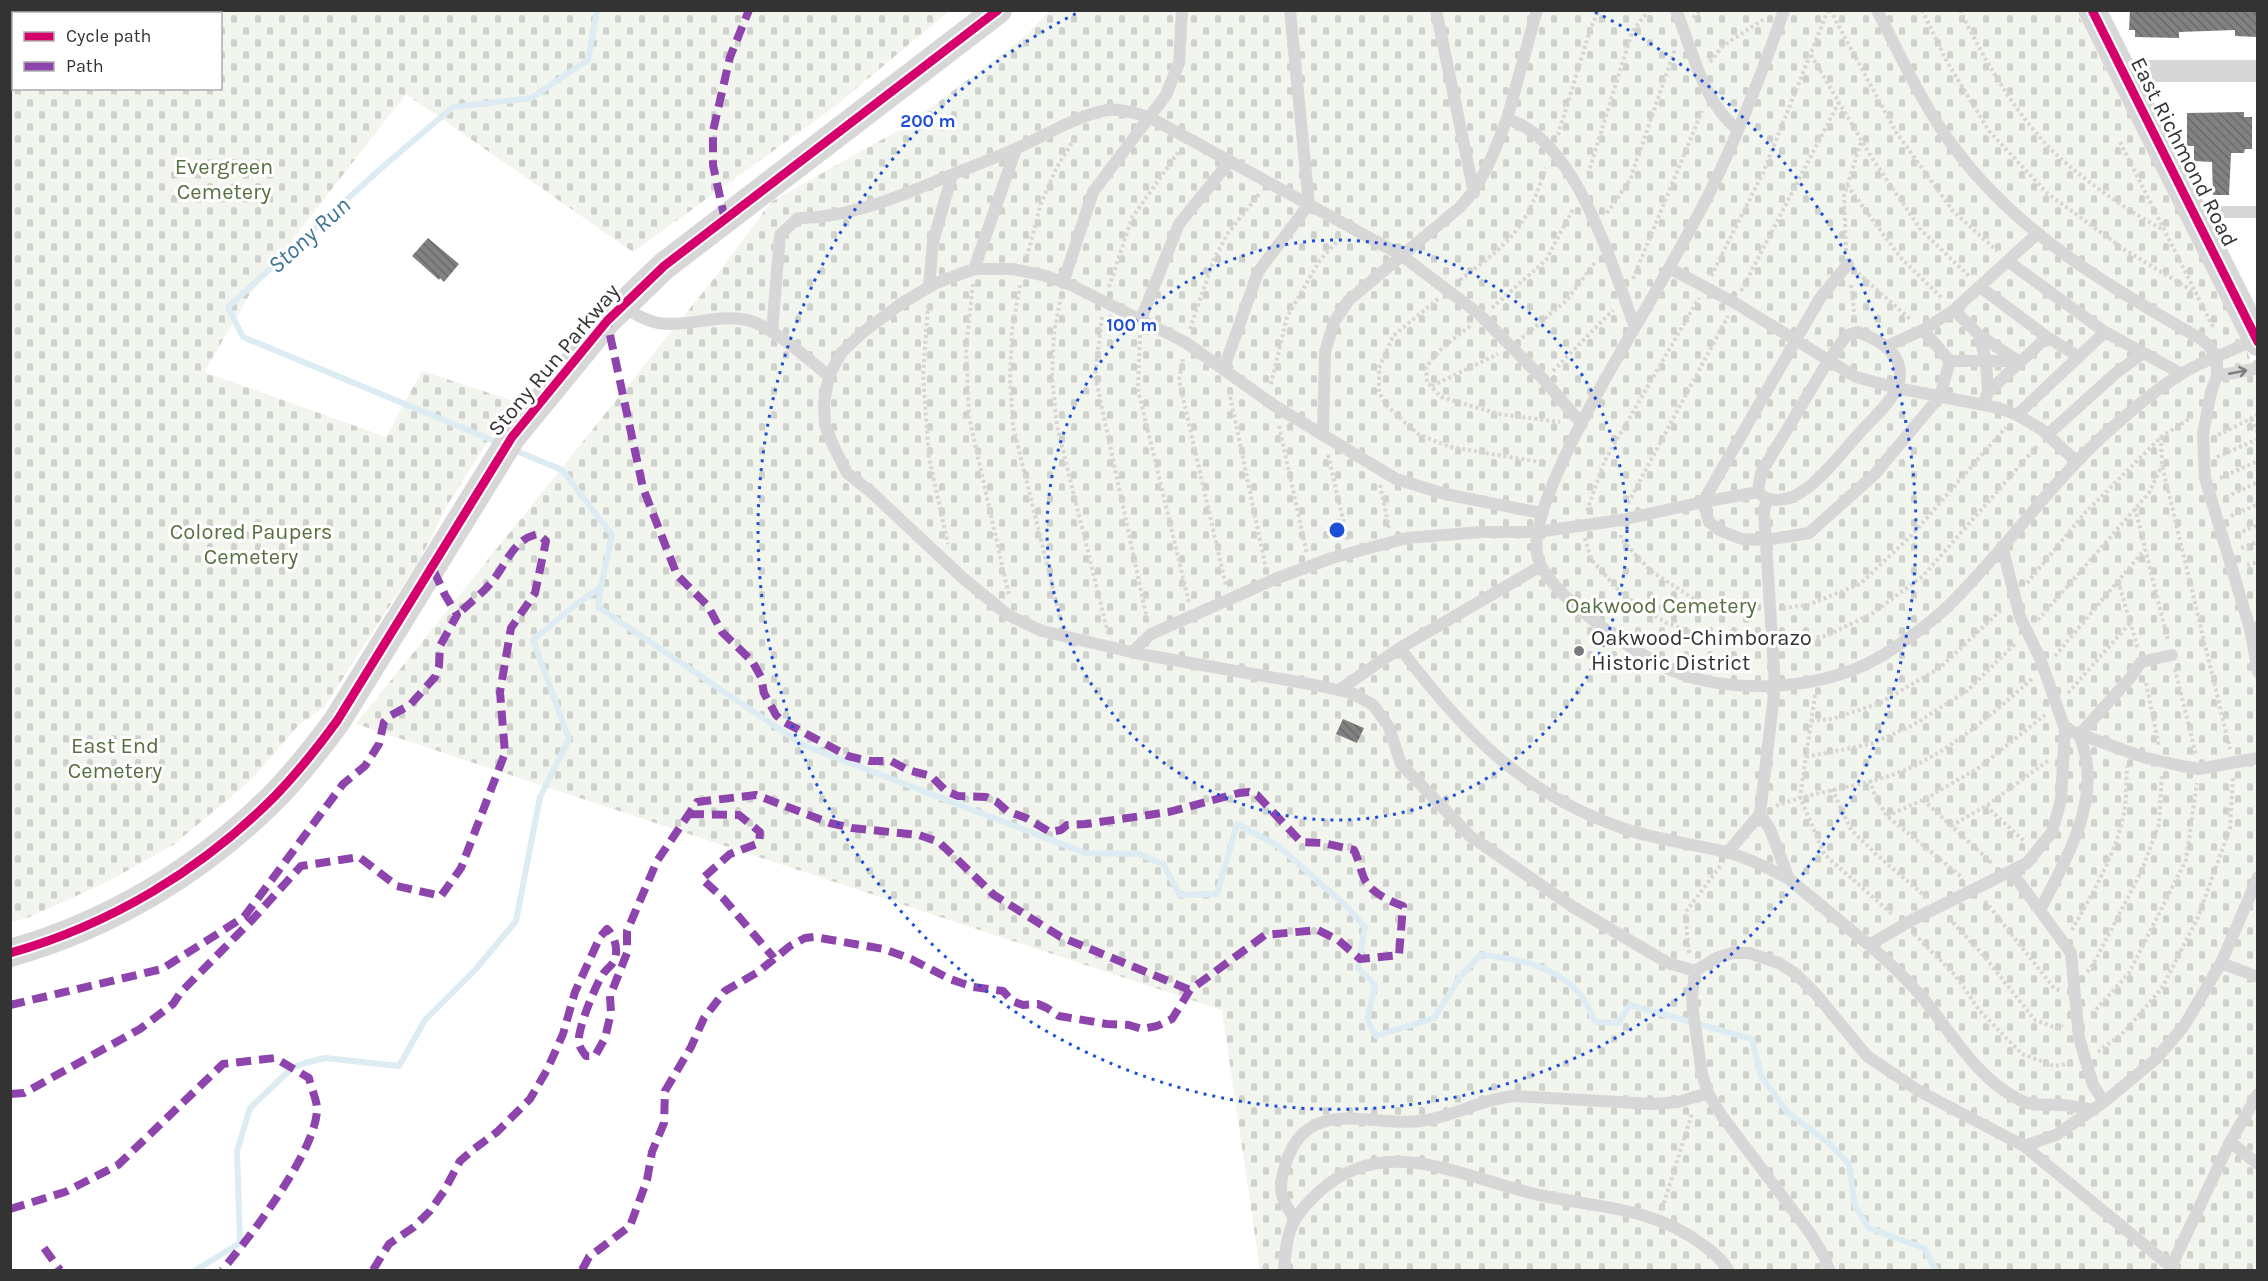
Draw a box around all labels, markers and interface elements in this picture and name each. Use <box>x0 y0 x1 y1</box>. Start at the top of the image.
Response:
legend <box>12 12 222 90</box>
text: Cycle path <box>66 25 151 47</box>
street label: East Richmond Road <box>2125 53 2243 251</box>
text: Path <box>66 55 104 77</box>
text: 200 m <box>900 110 956 132</box>
park label: Evergreen Cemetery <box>175 154 273 205</box>
water label: Stony Run <box>262 191 356 279</box>
street label: Stony Run Parkway <box>483 279 625 441</box>
text: 100 m <box>1107 314 1157 336</box>
one-way arrow <box>2228 366 2248 377</box>
park label: Colored Paupers Cemetery <box>170 519 332 570</box>
centre of rings <box>1327 520 1347 540</box>
park label: Oakwood Cemetery <box>1565 593 1757 619</box>
place label: Oakwood-Chimborazo Historic District <box>1591 625 1812 676</box>
marker: Oakwood-Chimborazo Historic District <box>1572 644 1586 658</box>
park label: East End Cemetery <box>68 733 162 784</box>

